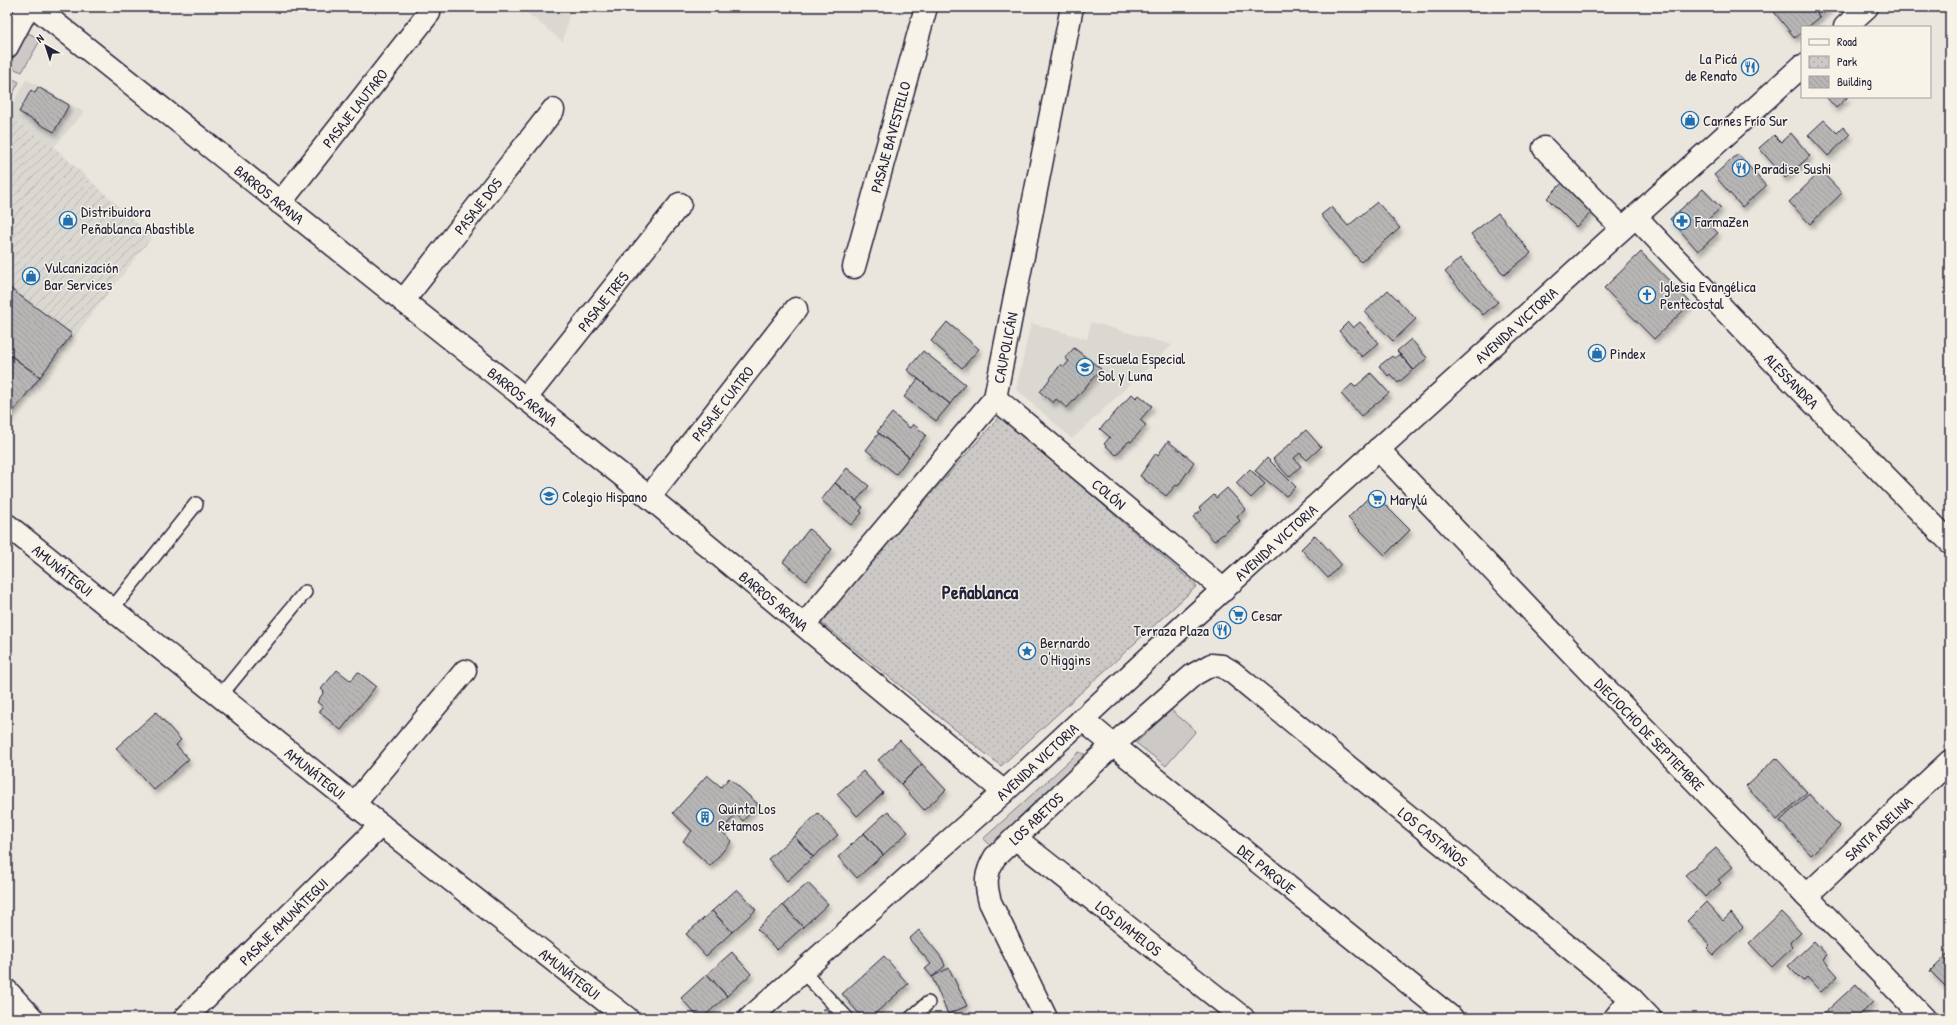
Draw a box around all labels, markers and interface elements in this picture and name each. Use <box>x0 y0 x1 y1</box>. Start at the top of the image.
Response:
north arrow <box>26 26 66 66</box>
legend <box>1801 26 1931 98</box>
text: N <box>33 31 46 46</box>
text: Road <box>1837 33 1857 50</box>
place label: La Picá de Renato <box>1685 48 1737 86</box>
text: Park <box>1837 53 1857 70</box>
restaurant icon: La Picá de Renato <box>1740 57 1760 77</box>
street label: PASAJE LAUTARO <box>317 64 392 152</box>
text: Building <box>1837 73 1872 90</box>
street label: PASAJE BAVESTELLO <box>865 79 915 195</box>
shop icon: Carnes Frío Sur <box>1680 110 1700 130</box>
place label: Carnes Frío Sur <box>1703 110 1788 131</box>
restaurant icon: Paradise Sushi <box>1731 158 1751 178</box>
place label: Paradise Sushi <box>1754 158 1831 179</box>
street label: BARROS ARANA <box>230 160 309 229</box>
street label: PASAJE DOS <box>449 173 507 239</box>
place label: Distribuidora Peñablanca Abastible <box>81 201 195 239</box>
shop icon: Distribuidora Peñablanca Abastible <box>58 210 78 230</box>
pharmacy icon: FarmaZen <box>1672 211 1692 231</box>
place label: FarmaZen <box>1694 211 1749 232</box>
place label: Vulcanización Bar Services <box>44 257 119 295</box>
shop icon: Vulcanización Bar Services <box>21 266 41 286</box>
street label: PASAJE TRES <box>572 266 633 336</box>
place label: Iglesia Evangélica Pentecostal <box>1660 276 1756 314</box>
street label: AVENIDA VICTORIA <box>1470 281 1562 368</box>
church icon: Iglesia Evangélica Pentecostal <box>1637 285 1657 305</box>
street label: CAUPOLICÁN <box>988 310 1022 385</box>
shop icon: Pindex <box>1587 343 1607 363</box>
place label: Pindex <box>1610 343 1646 364</box>
place label: Escuela Especial Sol y Luna <box>1098 348 1185 386</box>
street label: ALESSANDRA <box>1760 348 1824 414</box>
school or university icon: Escuela Especial Sol y Luna <box>1075 357 1095 377</box>
street label: PASAJE CUATRO <box>686 361 758 445</box>
street label: BARROS ARANA <box>483 362 563 431</box>
street label: COLÓN <box>1088 473 1131 514</box>
school or university icon: Colegio Hispano <box>539 486 559 506</box>
place label: Colegio Hispano <box>562 486 647 507</box>
supermarket icon: Marylú <box>1367 489 1387 509</box>
place label: Marylú <box>1390 489 1427 510</box>
street label: AVENIDA VICTORIA <box>1230 499 1322 585</box>
street label: AMUNÁTEGUI <box>28 539 98 601</box>
street label: BARROS ARANA <box>735 566 813 636</box>
district label: Peñablanca <box>942 579 1019 605</box>
supermarket icon: Cesar <box>1228 605 1248 625</box>
place label: Cesar <box>1251 605 1283 626</box>
place label: Terraza Plaza <box>1133 620 1209 641</box>
restaurant icon: Terraza Plaza <box>1212 620 1232 640</box>
place label: Bernardo O'Higgins <box>1040 632 1091 670</box>
place icon: Bernardo O'Higgins <box>1017 641 1037 661</box>
street label: DIECIOCHO DE SEPTIEMBRE <box>1590 673 1710 796</box>
street label: AVENIDA VICTORIA <box>991 718 1083 805</box>
street label: AMUNÁTEGUI <box>281 742 350 804</box>
street label: LOS ABETOS <box>1004 787 1068 849</box>
street label: SANTA ADELINA <box>1840 791 1917 865</box>
place label: Quinta Los Retamos <box>718 798 776 836</box>
street label: LOS CASTAÑOS <box>1394 802 1473 871</box>
building icon: Quinta Los Retamos <box>695 807 715 827</box>
street label: DEL PARQUE <box>1233 839 1301 899</box>
street label: PASAJE AMUNÁTEGUI <box>234 873 332 970</box>
street label: LOS DIAMELOS <box>1091 895 1166 961</box>
street label: AMUNÁTEGUI <box>535 943 605 1004</box>

